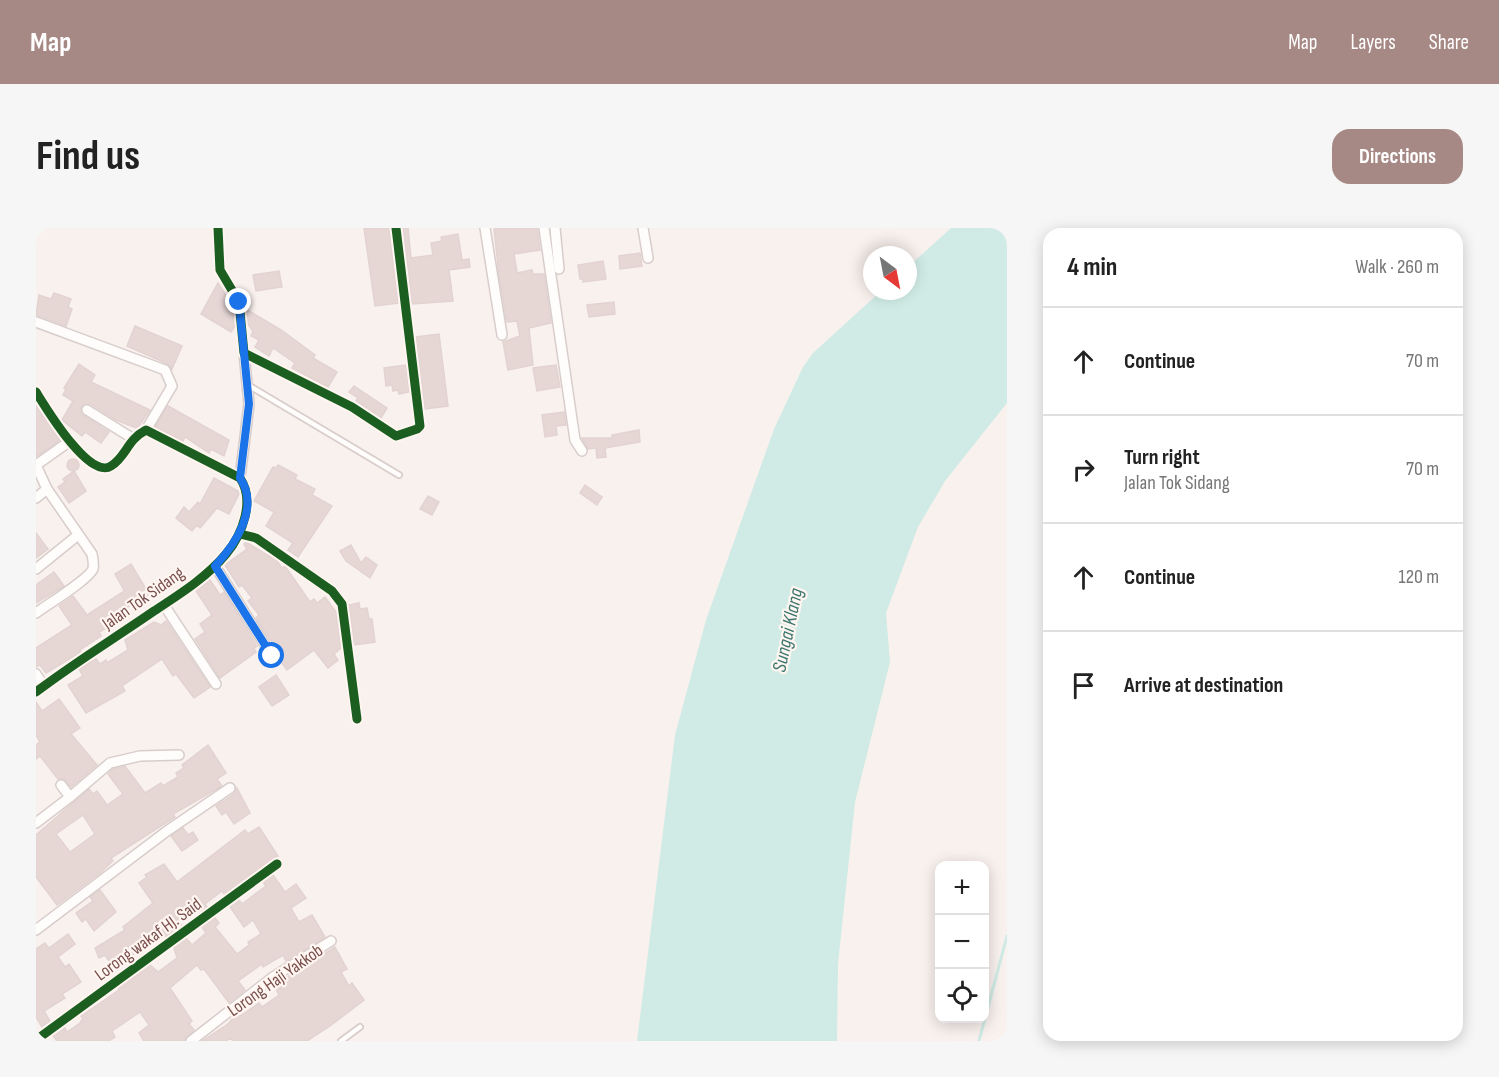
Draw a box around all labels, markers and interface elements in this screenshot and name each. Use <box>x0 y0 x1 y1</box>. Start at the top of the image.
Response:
text: Map <box>30 26 71 59</box>
text: Map <box>1288 30 1317 55</box>
text: Layers <box>1350 30 1396 55</box>
text: Share <box>1429 30 1469 55</box>
button: Directions <box>1332 129 1463 184</box>
text: Find us <box>36 131 140 182</box>
north arrow <box>863 246 917 300</box>
text: 4 min <box>1067 252 1117 283</box>
text: Walk · 260 m <box>1355 255 1439 279</box>
route end <box>225 288 251 314</box>
icon: ahead <box>1067 345 1100 378</box>
text: Continue <box>1124 348 1195 375</box>
text: 70 m <box>1406 349 1439 373</box>
text: Turn right <box>1124 444 1200 471</box>
icon: right <box>1067 453 1100 486</box>
text: 70 m <box>1406 457 1439 481</box>
text: Jalan Tok Sidang <box>1124 471 1230 495</box>
icon: ahead <box>1067 561 1100 594</box>
street label: Jalan Tok Sidang <box>97 563 188 635</box>
text: Continue <box>1124 564 1195 591</box>
text: 120 m <box>1399 565 1439 589</box>
water label: Sungai Klang <box>767 586 809 674</box>
route start <box>258 642 284 668</box>
icon: arrive <box>1067 669 1100 702</box>
text: Arrive at destination <box>1124 672 1283 699</box>
map controls <box>935 861 989 1023</box>
button: + <box>935 861 989 915</box>
street label: Lorong wakaf HJ. Said <box>91 894 206 985</box>
button: − <box>935 915 989 969</box>
street label: Lorong Haji Yakkob <box>224 940 327 1021</box>
button: locate <box>935 969 989 1023</box>

